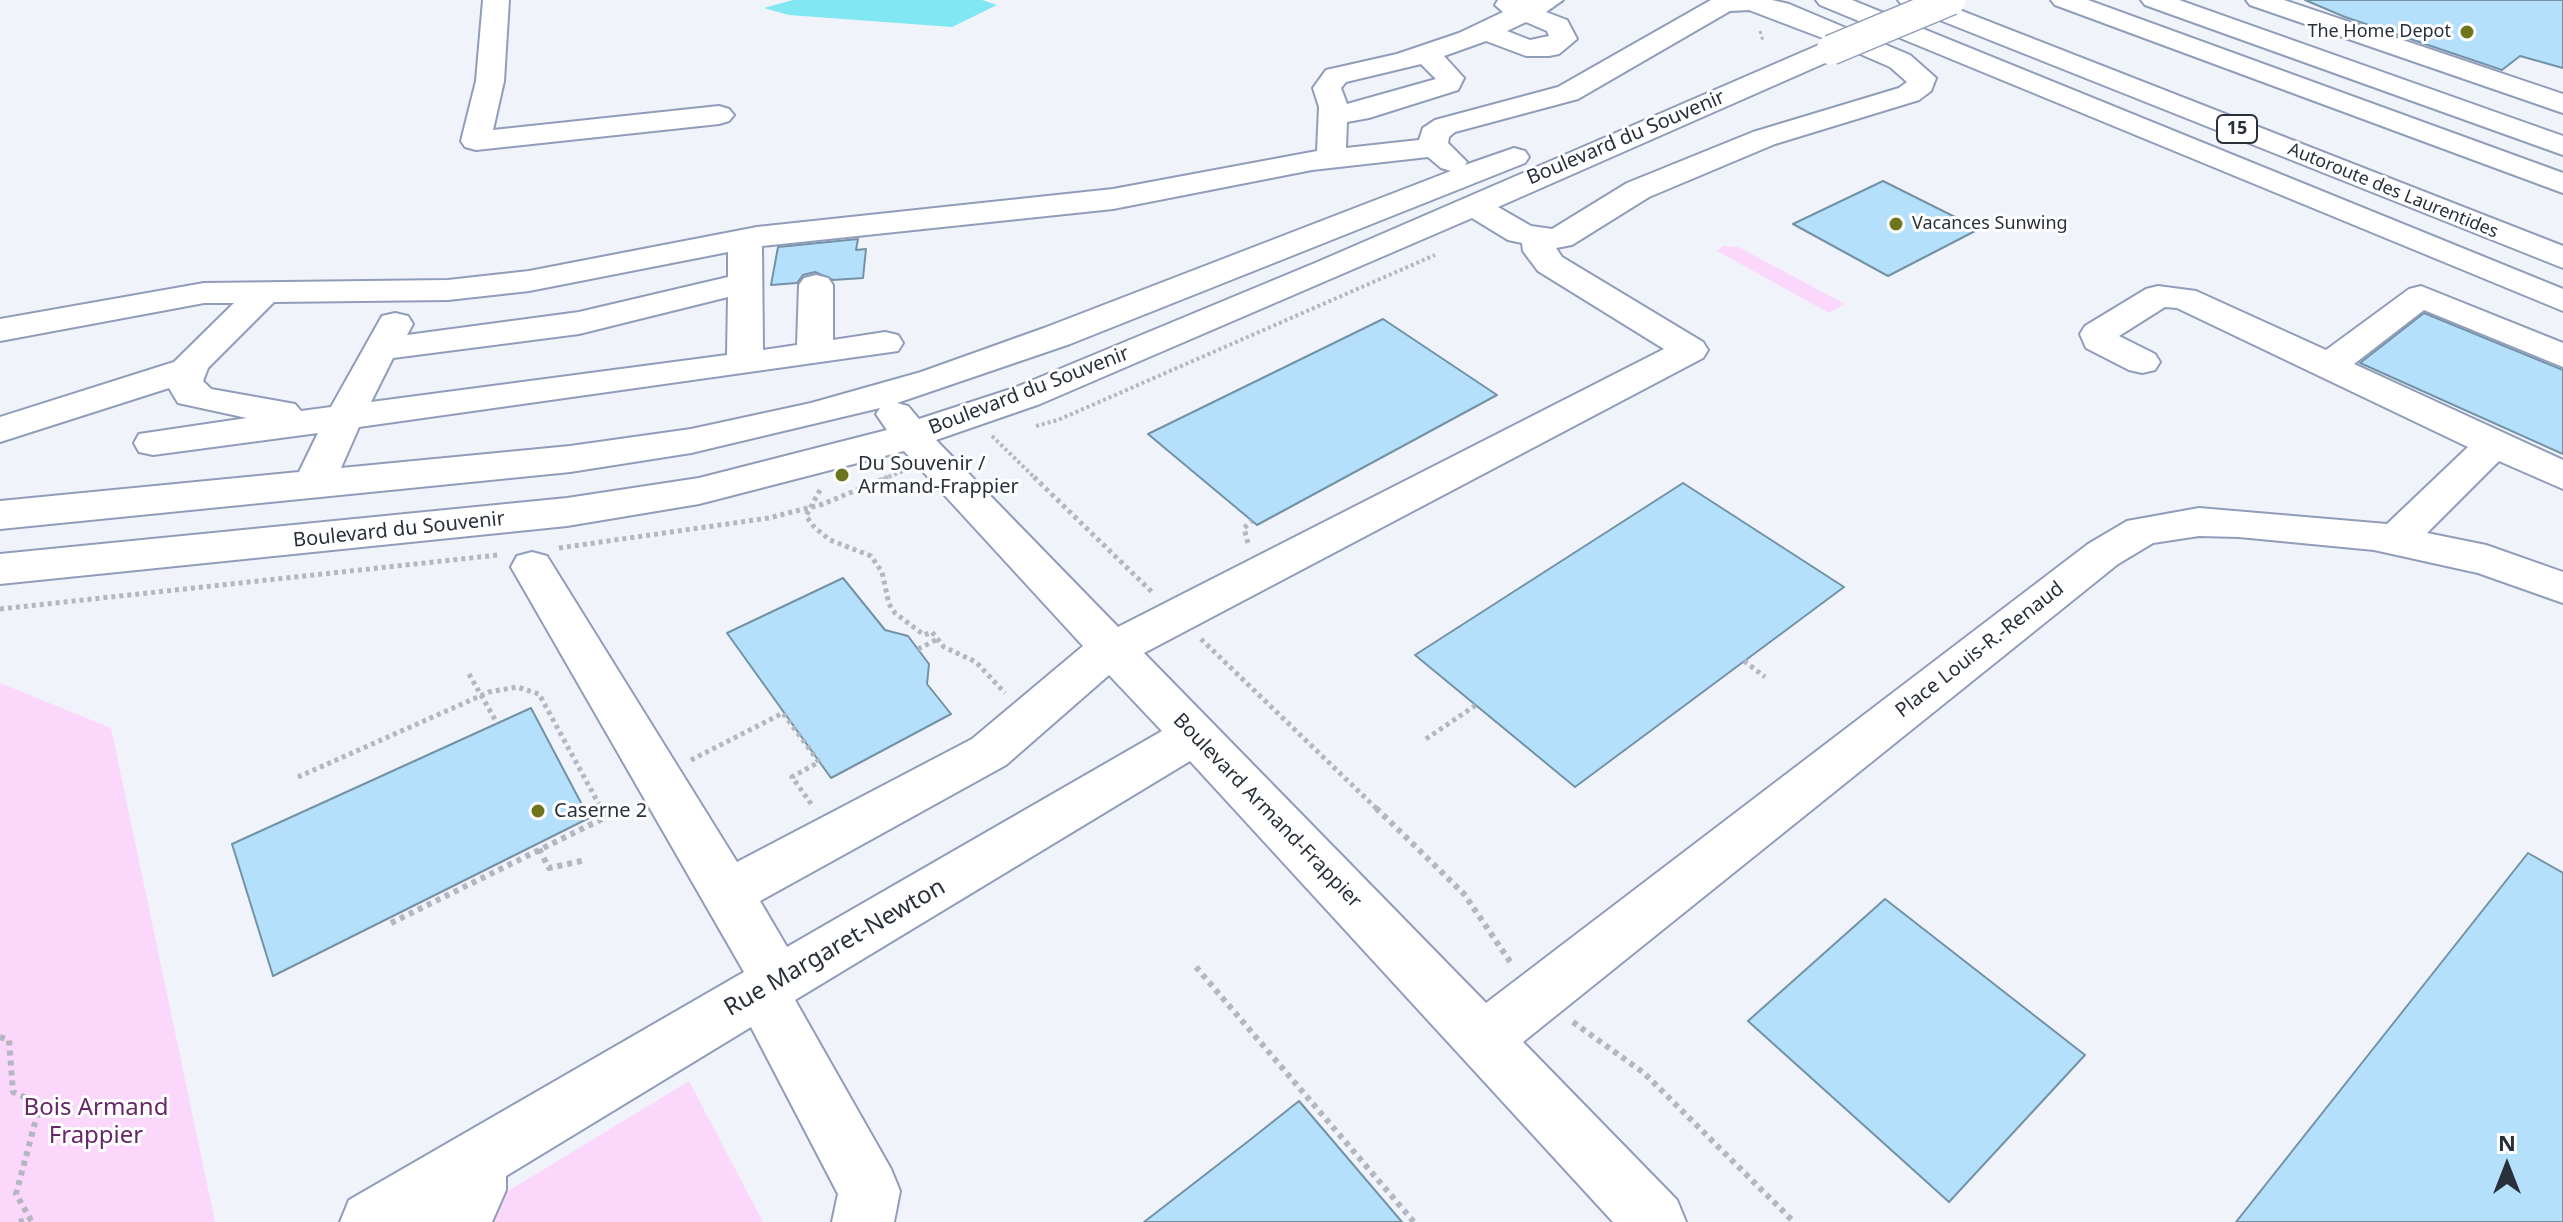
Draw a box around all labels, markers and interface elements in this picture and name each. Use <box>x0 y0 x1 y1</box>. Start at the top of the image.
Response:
place label: The Home Depot <box>2307 21 2451 43</box>
marker: The Home Depot <box>2458 23 2476 41</box>
street label: Boulevard du Souvenir <box>1523 85 1729 191</box>
road number: 15 <box>2217 115 2257 143</box>
street label: Autoroute des Laurentides <box>2285 139 2501 243</box>
place label: Vacances Sunwing <box>1912 213 2068 235</box>
marker: Vacances Sunwing <box>1887 215 1905 233</box>
street label: Boulevard du Souvenir <box>925 342 1133 440</box>
place label: Du Souvenir / Armand-Frappier <box>858 452 1019 499</box>
marker: Du Souvenir / Armand-Frappier <box>833 466 851 484</box>
street label: Boulevard du Souvenir <box>292 507 506 553</box>
street label: Place Louis-R.-Renaud <box>1891 577 2069 723</box>
street label: Boulevard Armand-Frappier <box>1168 709 1366 913</box>
place label: Caserne 2 <box>554 799 647 823</box>
marker: Caserne 2 <box>529 802 547 820</box>
street label: Rue Margaret-Newton <box>719 873 951 1023</box>
park label: Bois Armand Frappier <box>24 1094 168 1150</box>
north arrow <box>2467 1126 2547 1206</box>
text: N <box>2498 1127 2516 1157</box>

